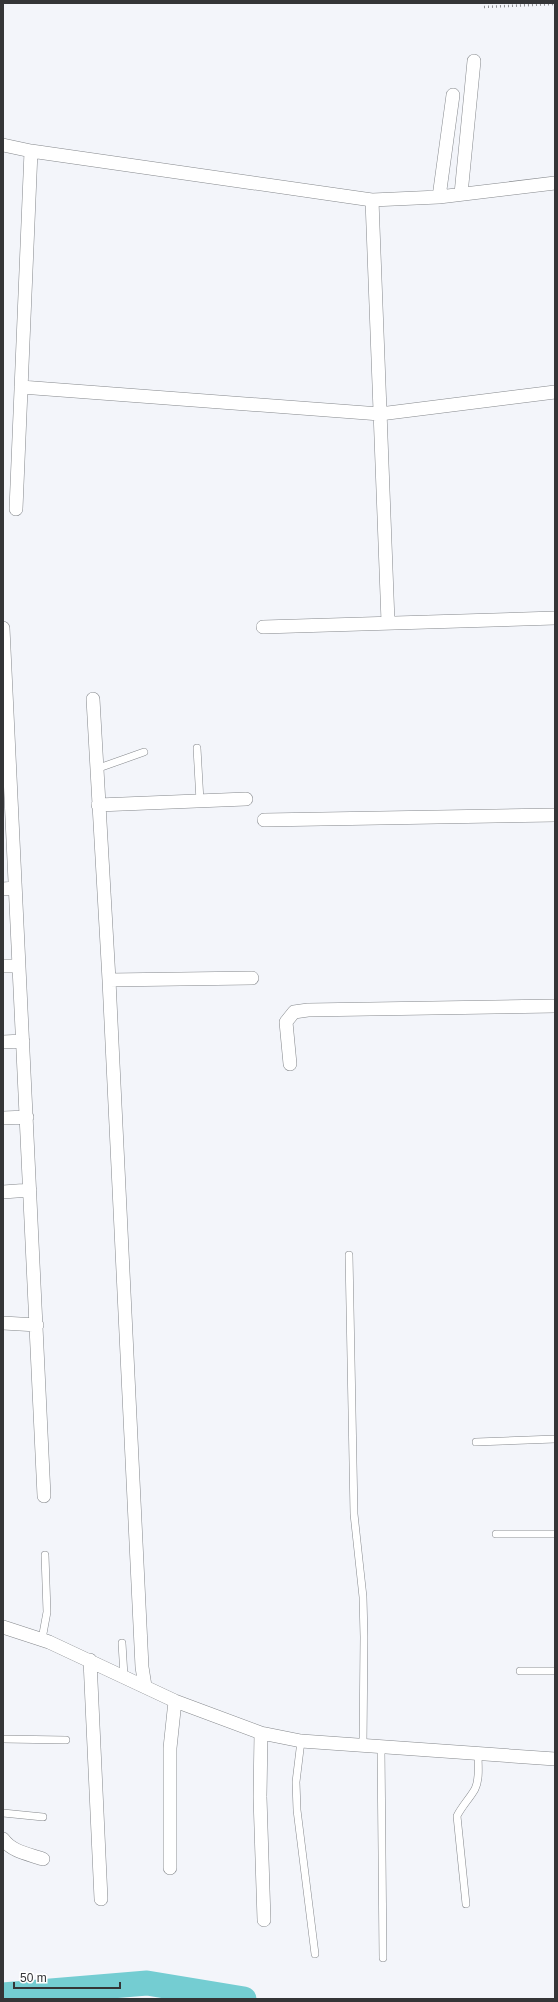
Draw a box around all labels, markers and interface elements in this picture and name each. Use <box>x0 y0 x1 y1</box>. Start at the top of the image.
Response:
scale bar <box>14 1964 120 1990</box>
text: 50 m <box>20 1971 47 1985</box>

